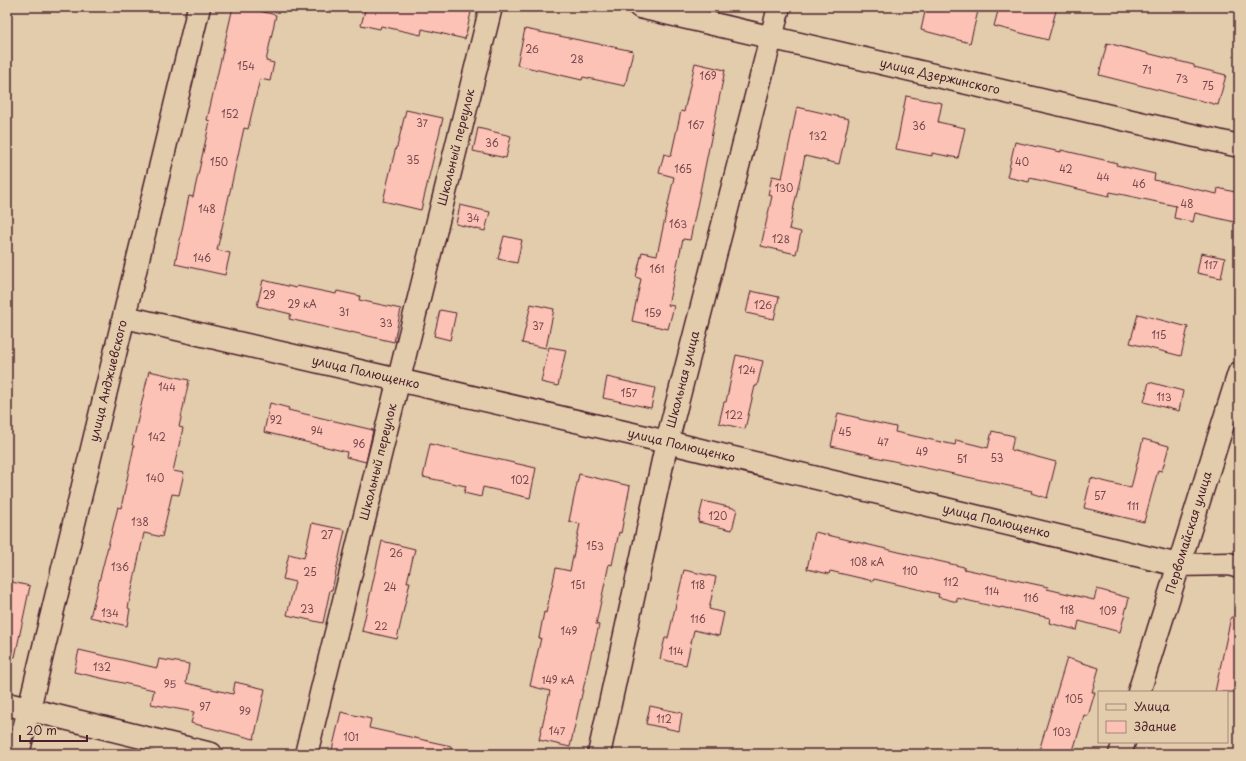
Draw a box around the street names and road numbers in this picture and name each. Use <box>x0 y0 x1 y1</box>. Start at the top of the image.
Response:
street label: улица Дзержинского <box>878 53 1002 98</box>
street label: Школьный переулок <box>432 86 479 207</box>
street label: улица Анджиевского <box>84 318 131 443</box>
street label: Школьная улица <box>661 328 703 430</box>
street label: улица Полющенко <box>310 350 422 393</box>
street label: Школьный переулок <box>354 400 401 522</box>
street label: улица Полющенко <box>626 423 738 466</box>
street label: Первомайская улица <box>1160 468 1216 596</box>
street label: улица Полющенко <box>941 499 1053 542</box>

